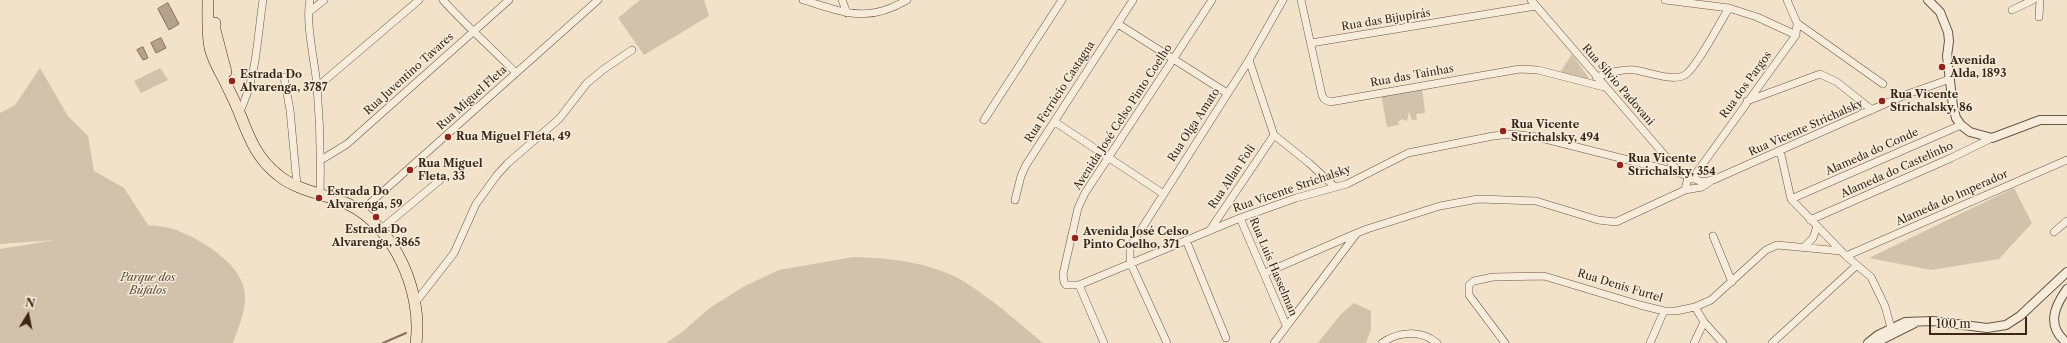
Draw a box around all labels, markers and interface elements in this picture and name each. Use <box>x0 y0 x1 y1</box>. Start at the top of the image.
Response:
street label: Rua das Bijupirás <box>1341 6 1431 34</box>
street label: Rua Juventino Tavares <box>361 30 457 118</box>
street label: Rua Ferrúcio Castagna <box>1022 39 1098 145</box>
street label: Avenida José Celso Pinto Coelho <box>1071 42 1175 192</box>
street label: Rua Sílvio Padovani <box>1579 42 1657 128</box>
street label: Rua dos Pargos <box>1717 49 1775 121</box>
place label: Avenida Alda, 1893 <box>1950 54 2006 80</box>
street label: Rua das Tainhas <box>1369 62 1455 90</box>
marker: Avenida Alda, 1893 <box>1937 62 1947 72</box>
street label: Rua Miguel Fleta <box>434 63 510 133</box>
place label: Estrada Do Alvarenga, 3787 <box>240 68 327 94</box>
marker: Estrada Do Alvarenga, 3787 <box>227 76 237 86</box>
street label: Rua Olga Amato <box>1165 86 1223 164</box>
place label: Rua Vicente Strichalsky, 86 <box>1890 88 1972 114</box>
marker: Rua Vicente Strichalsky, 86 <box>1877 96 1887 106</box>
street label: Rua Vicente Strichalsky <box>1747 97 1865 159</box>
place label: Rua Vicente Strichalsky, 494 <box>1511 118 1599 144</box>
marker: Rua Vicente Strichalsky, 494 <box>1498 126 1508 136</box>
street label: Alameda do Conde <box>1823 126 1921 178</box>
place label: Rua Miguel Fleta, 49 <box>456 130 571 144</box>
marker: Rua Miguel Fleta, 49 <box>443 132 453 142</box>
street label: Alameda do Castelinho <box>1839 139 1955 201</box>
street label: Rua Allan Foli <box>1206 143 1258 211</box>
place label: Rua Vicente Strichalsky, 354 <box>1628 152 1716 178</box>
place label: Rua Miguel Fleta, 33 <box>418 157 483 183</box>
marker: Rua Vicente Strichalsky, 354 <box>1615 160 1625 170</box>
street label: Rua Vicente Strichalsky <box>1231 163 1353 215</box>
marker: Rua Miguel Fleta, 33 <box>405 165 415 175</box>
street label: Alameda do Imperador <box>1894 167 2010 229</box>
place label: Estrada Do Alvarenga, 59 <box>327 185 403 211</box>
marker: Estrada Do Alvarenga, 59 <box>314 193 324 203</box>
marker: Estrada Do Alvarenga, 3865 <box>371 212 381 222</box>
street label: Rua Luís Hasselman <box>1246 216 1300 318</box>
place label: Estrada Do Alvarenga, 3865 <box>332 223 420 249</box>
place label: Avenida José Celso Pinto Coelho, 371 <box>1083 225 1189 251</box>
marker: Avenida José Celso Pinto Coelho, 371 <box>1070 233 1080 243</box>
street label: Rua Denis Furtel <box>1576 267 1664 305</box>
park label: Parque dos Búfalos <box>120 271 176 297</box>
north arrow <box>8 295 48 335</box>
text: N <box>24 295 36 311</box>
scale bar <box>1931 309 2029 335</box>
text: 100 m <box>1936 316 1971 331</box>

